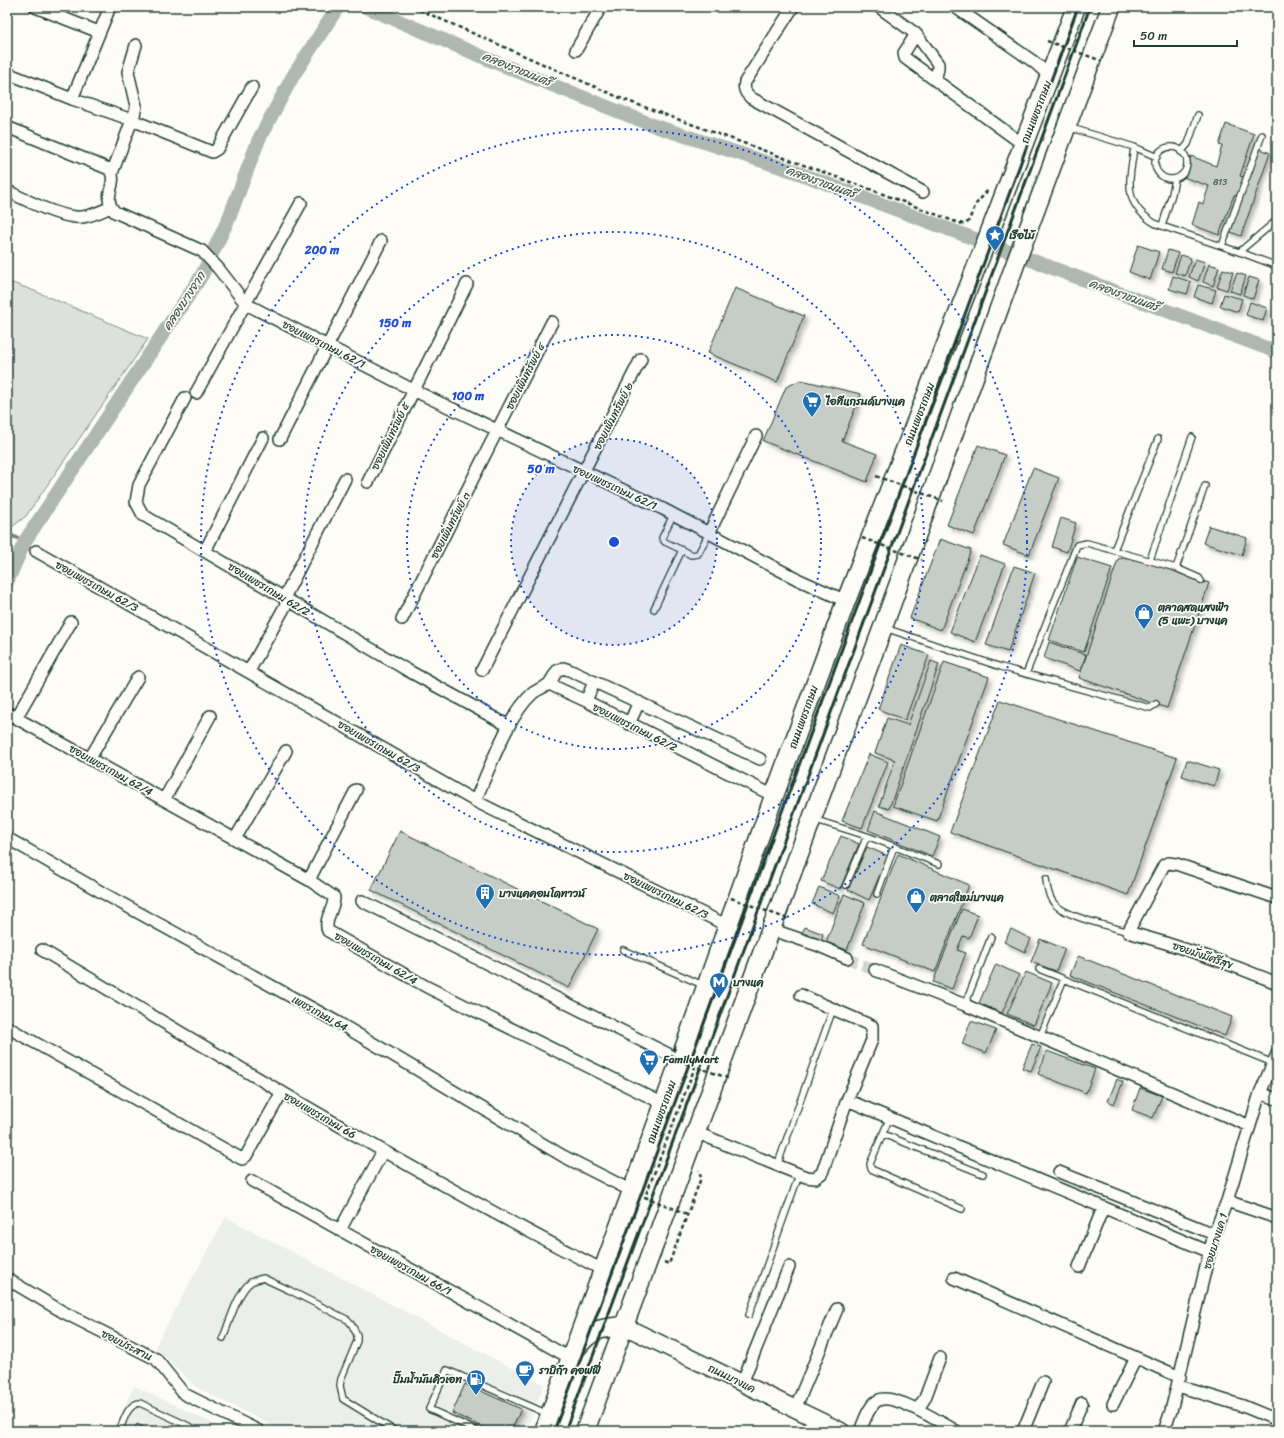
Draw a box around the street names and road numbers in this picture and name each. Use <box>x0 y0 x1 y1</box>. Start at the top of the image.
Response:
street label: ถนนเพชรเกษม <box>1016 78 1057 147</box>
street label: ซอยเพชรเกษม 62/1 <box>279 315 369 374</box>
street label: ซอยเพิ่มทรัพย์ ๔ <box>500 339 551 413</box>
street label: ซอยเพิ่มทรัพย์ ๒ <box>588 379 639 454</box>
street label: ถนนเพชรเกษม <box>899 380 940 449</box>
street label: ซอยเพิ่มทรัพย์ ๕ <box>366 398 416 473</box>
street label: ซอยเพชรเกษม 62/1 <box>569 460 660 515</box>
street label: ซอยเพิ่มทรัพย์ ๓ <box>425 488 476 562</box>
street label: ซอยเพชรเกษม 62/3 <box>52 556 142 617</box>
street label: ซอยเพชรเกษม 62/2 <box>224 557 314 622</box>
street label: ถนนเพชรเกษม <box>783 683 824 752</box>
street label: ซอยเพชรเกษม 62/2 <box>589 698 681 757</box>
street label: ซอยเพชรเกษม 62/3 <box>334 715 424 778</box>
street label: ซอยเพชรเกษม 62/4 <box>65 739 156 801</box>
street label: ซอยเพชรเกษม 62/3 <box>620 867 712 924</box>
street label: ซอยเพชรเกษม 62/4 <box>330 927 421 990</box>
street label: ซอยมั่งมีศรีสุข <box>1170 936 1237 975</box>
street label: เพชรเกษม 64 <box>288 990 352 1037</box>
street label: ถนนเพชรเกษม <box>641 1078 682 1147</box>
street label: ซอยเพชรเกษม 66 <box>280 1087 360 1144</box>
street label: ซอยบางแค 1 <box>1198 1210 1233 1272</box>
street label: ซอยเพชรเกษม 66/1 <box>366 1240 456 1301</box>
street label: ซอยประสาน <box>98 1324 156 1367</box>
street label: ถนนบางแค <box>705 1359 759 1398</box>

